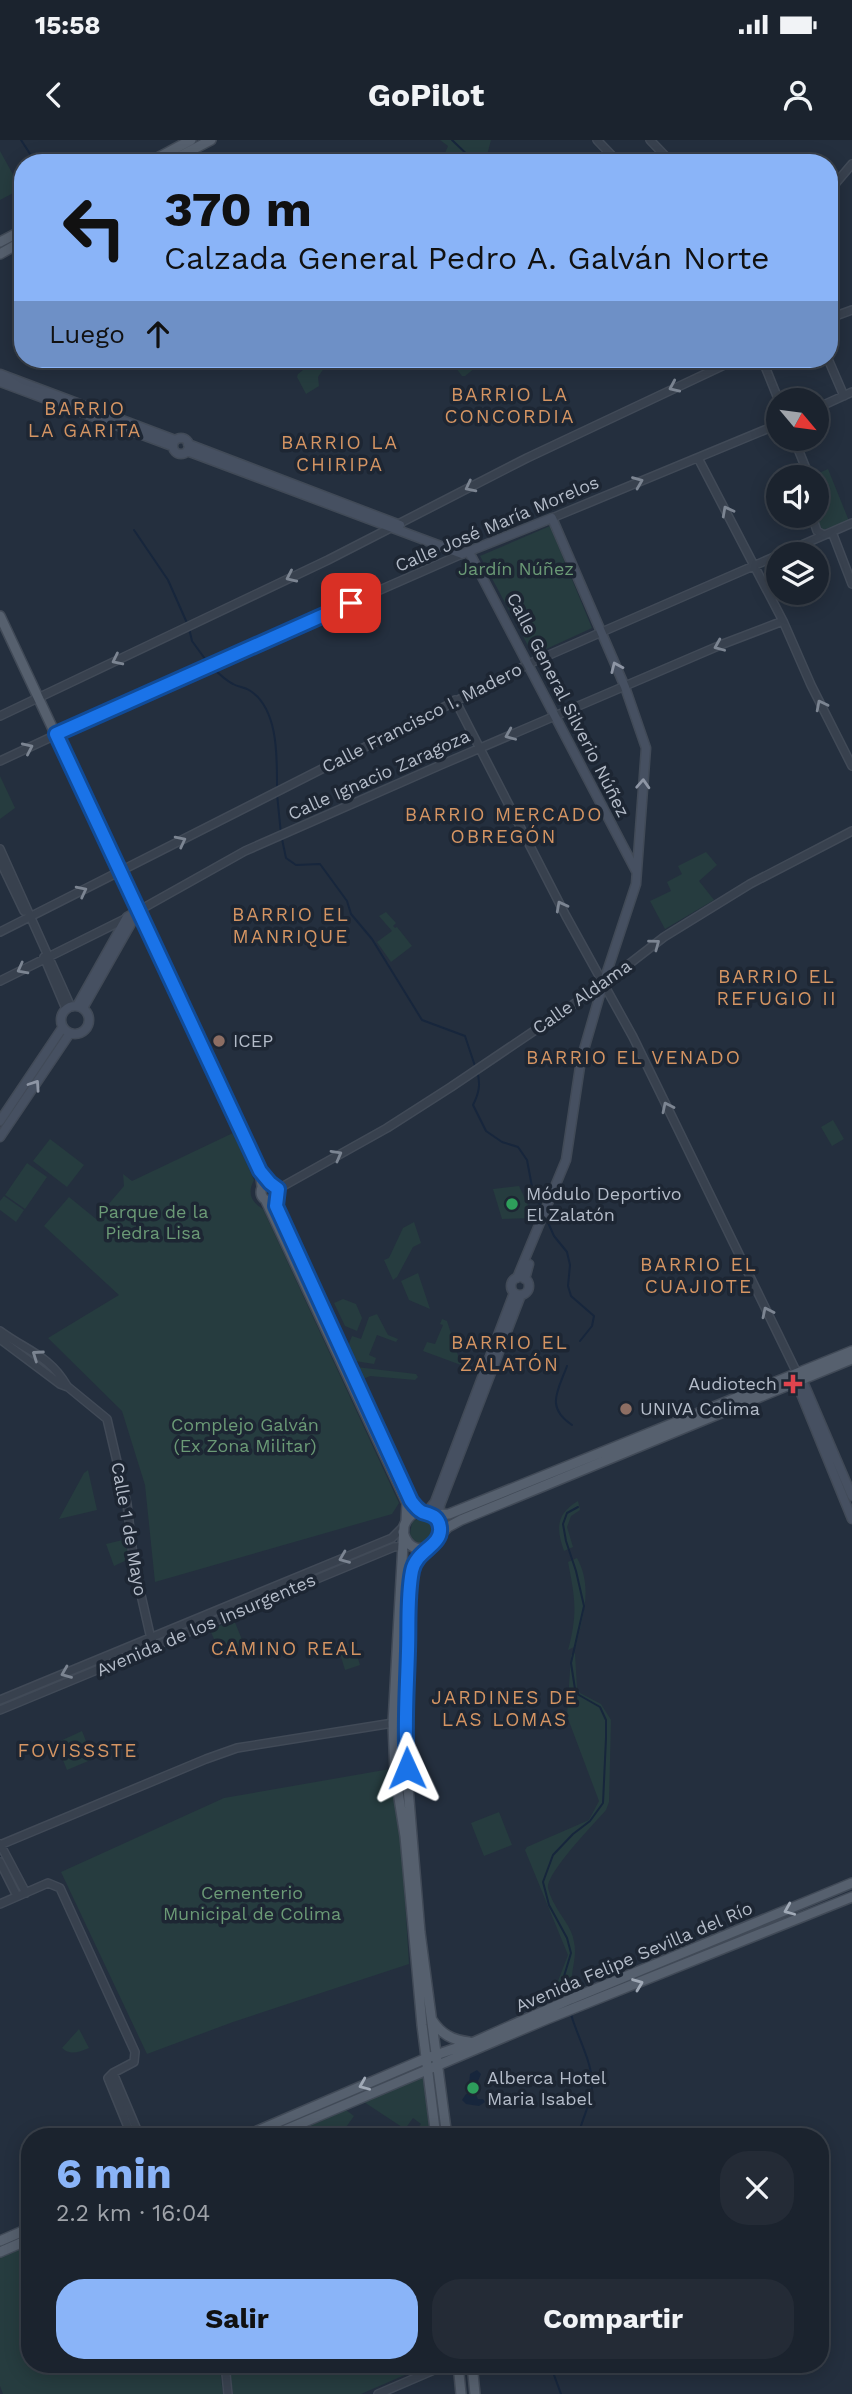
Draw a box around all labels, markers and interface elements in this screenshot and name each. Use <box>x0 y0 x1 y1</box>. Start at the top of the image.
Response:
text: 15:58 <box>35 10 101 40</box>
icon: back <box>35 76 73 114</box>
text: GoPilot <box>368 76 484 114</box>
icon: person <box>779 76 817 114</box>
text: 370 m <box>164 180 312 238</box>
icon: left <box>49 182 140 273</box>
text: Calzada General Pedro A. Galván Norte <box>164 239 770 277</box>
icon: ahead <box>139 315 177 353</box>
text: Luego <box>49 319 125 349</box>
one-way arrow <box>669 379 682 393</box>
district label: BARRIO LA CONCORDIA <box>445 383 575 428</box>
north arrow <box>766 388 830 452</box>
map controls <box>766 388 829 605</box>
district label: BARRIO LA GARITA <box>28 397 142 442</box>
district label: BARRIO LA CHIRIPA <box>281 431 399 476</box>
button: sound <box>766 465 829 528</box>
street label: Calle José María Morelos <box>392 471 602 576</box>
one-way arrow <box>631 477 643 491</box>
one-way arrow <box>465 478 477 492</box>
one-way arrow <box>721 506 735 518</box>
button: layers <box>766 542 829 605</box>
park label: Jardín Núñez <box>458 558 574 579</box>
one-way arrow <box>286 568 298 582</box>
pin <box>321 573 381 633</box>
icon: arrive <box>332 584 370 622</box>
street label: Calle General Silverio Núñez <box>503 589 634 820</box>
one-way arrow <box>714 638 726 652</box>
one-way arrow <box>112 651 124 665</box>
street label: Calle Francisco I. Madero <box>318 658 525 777</box>
one-way arrow <box>610 661 624 674</box>
one-way arrow <box>816 700 830 712</box>
street label: Calle Ignacio Zaragoza <box>285 725 473 824</box>
one-way arrow <box>505 727 517 741</box>
one-way arrow <box>21 742 33 756</box>
one-way arrow <box>635 778 650 789</box>
district label: BARRIO MERCADO OBREGÓN <box>405 803 603 848</box>
one-way arrow <box>174 835 186 849</box>
one-way arrow <box>75 885 87 899</box>
one-way arrow <box>556 901 569 913</box>
district label: BARRIO EL MANRIQUE <box>232 903 350 948</box>
one-way arrow <box>647 940 660 953</box>
street label: Calle Aldama <box>528 955 635 1038</box>
one-way arrow <box>17 961 29 975</box>
district label: BARRIO EL REFUGIO II <box>716 965 838 1010</box>
place label: ICEP <box>233 1030 273 1051</box>
marker: ICEP <box>211 1033 227 1049</box>
district label: BARRIO EL VENADO <box>526 1046 742 1069</box>
one-way arrow <box>27 1080 40 1093</box>
one-way arrow <box>662 1102 676 1114</box>
one-way arrow <box>330 1150 343 1163</box>
place label: Módulo Deportivo El Zalatón <box>526 1183 682 1225</box>
marker: Módulo Deportivo El Zalatón <box>504 1196 520 1212</box>
park label: Parque de la Piedra Lisa <box>98 1201 208 1243</box>
district label: BARRIO EL CUAJIOTE <box>640 1253 758 1298</box>
one-way arrow <box>762 1306 776 1319</box>
district label: BARRIO EL ZALATÓN <box>451 1331 569 1376</box>
one-way arrow <box>33 1351 45 1363</box>
place label: Audiotech <box>688 1373 777 1394</box>
marker: Audiotech <box>783 1374 803 1394</box>
place label: UNIVA Colima <box>640 1398 760 1419</box>
marker: UNIVA Colima <box>618 1401 634 1417</box>
park label: Complejo Galván (Ex Zona Militar) <box>171 1414 319 1456</box>
street label: Calle 1 de Mayo <box>107 1460 152 1598</box>
one-way arrow <box>339 1550 352 1564</box>
street label: Avenida de los Insurgentes <box>93 1569 319 1680</box>
district label: CAMINO REAL <box>211 1637 363 1660</box>
one-way arrow <box>61 1665 73 1679</box>
district label: JARDINES DE LAS LOMAS <box>431 1686 579 1731</box>
position arrow <box>370 1731 444 1805</box>
district label: FOVISSSTE <box>18 1739 138 1762</box>
park label: Cementerio Municipal de Colima <box>163 1882 341 1924</box>
street label: Avenida Felipe Sevilla del Río <box>512 1897 756 2016</box>
one-way arrow <box>784 1901 796 1915</box>
one-way arrow <box>631 1978 643 1992</box>
place label: Alberca Hotel Maria Isabel <box>487 2067 607 2109</box>
one-way arrow <box>359 2077 371 2091</box>
marker: Alberca Hotel Maria Isabel <box>465 2080 481 2096</box>
text: 6 min <box>56 2149 172 2198</box>
button: close <box>720 2151 794 2225</box>
text: 2.2 km · 16:04 <box>56 2200 210 2227</box>
button: Salir <box>56 2279 418 2359</box>
button: Compartir <box>432 2279 794 2359</box>

